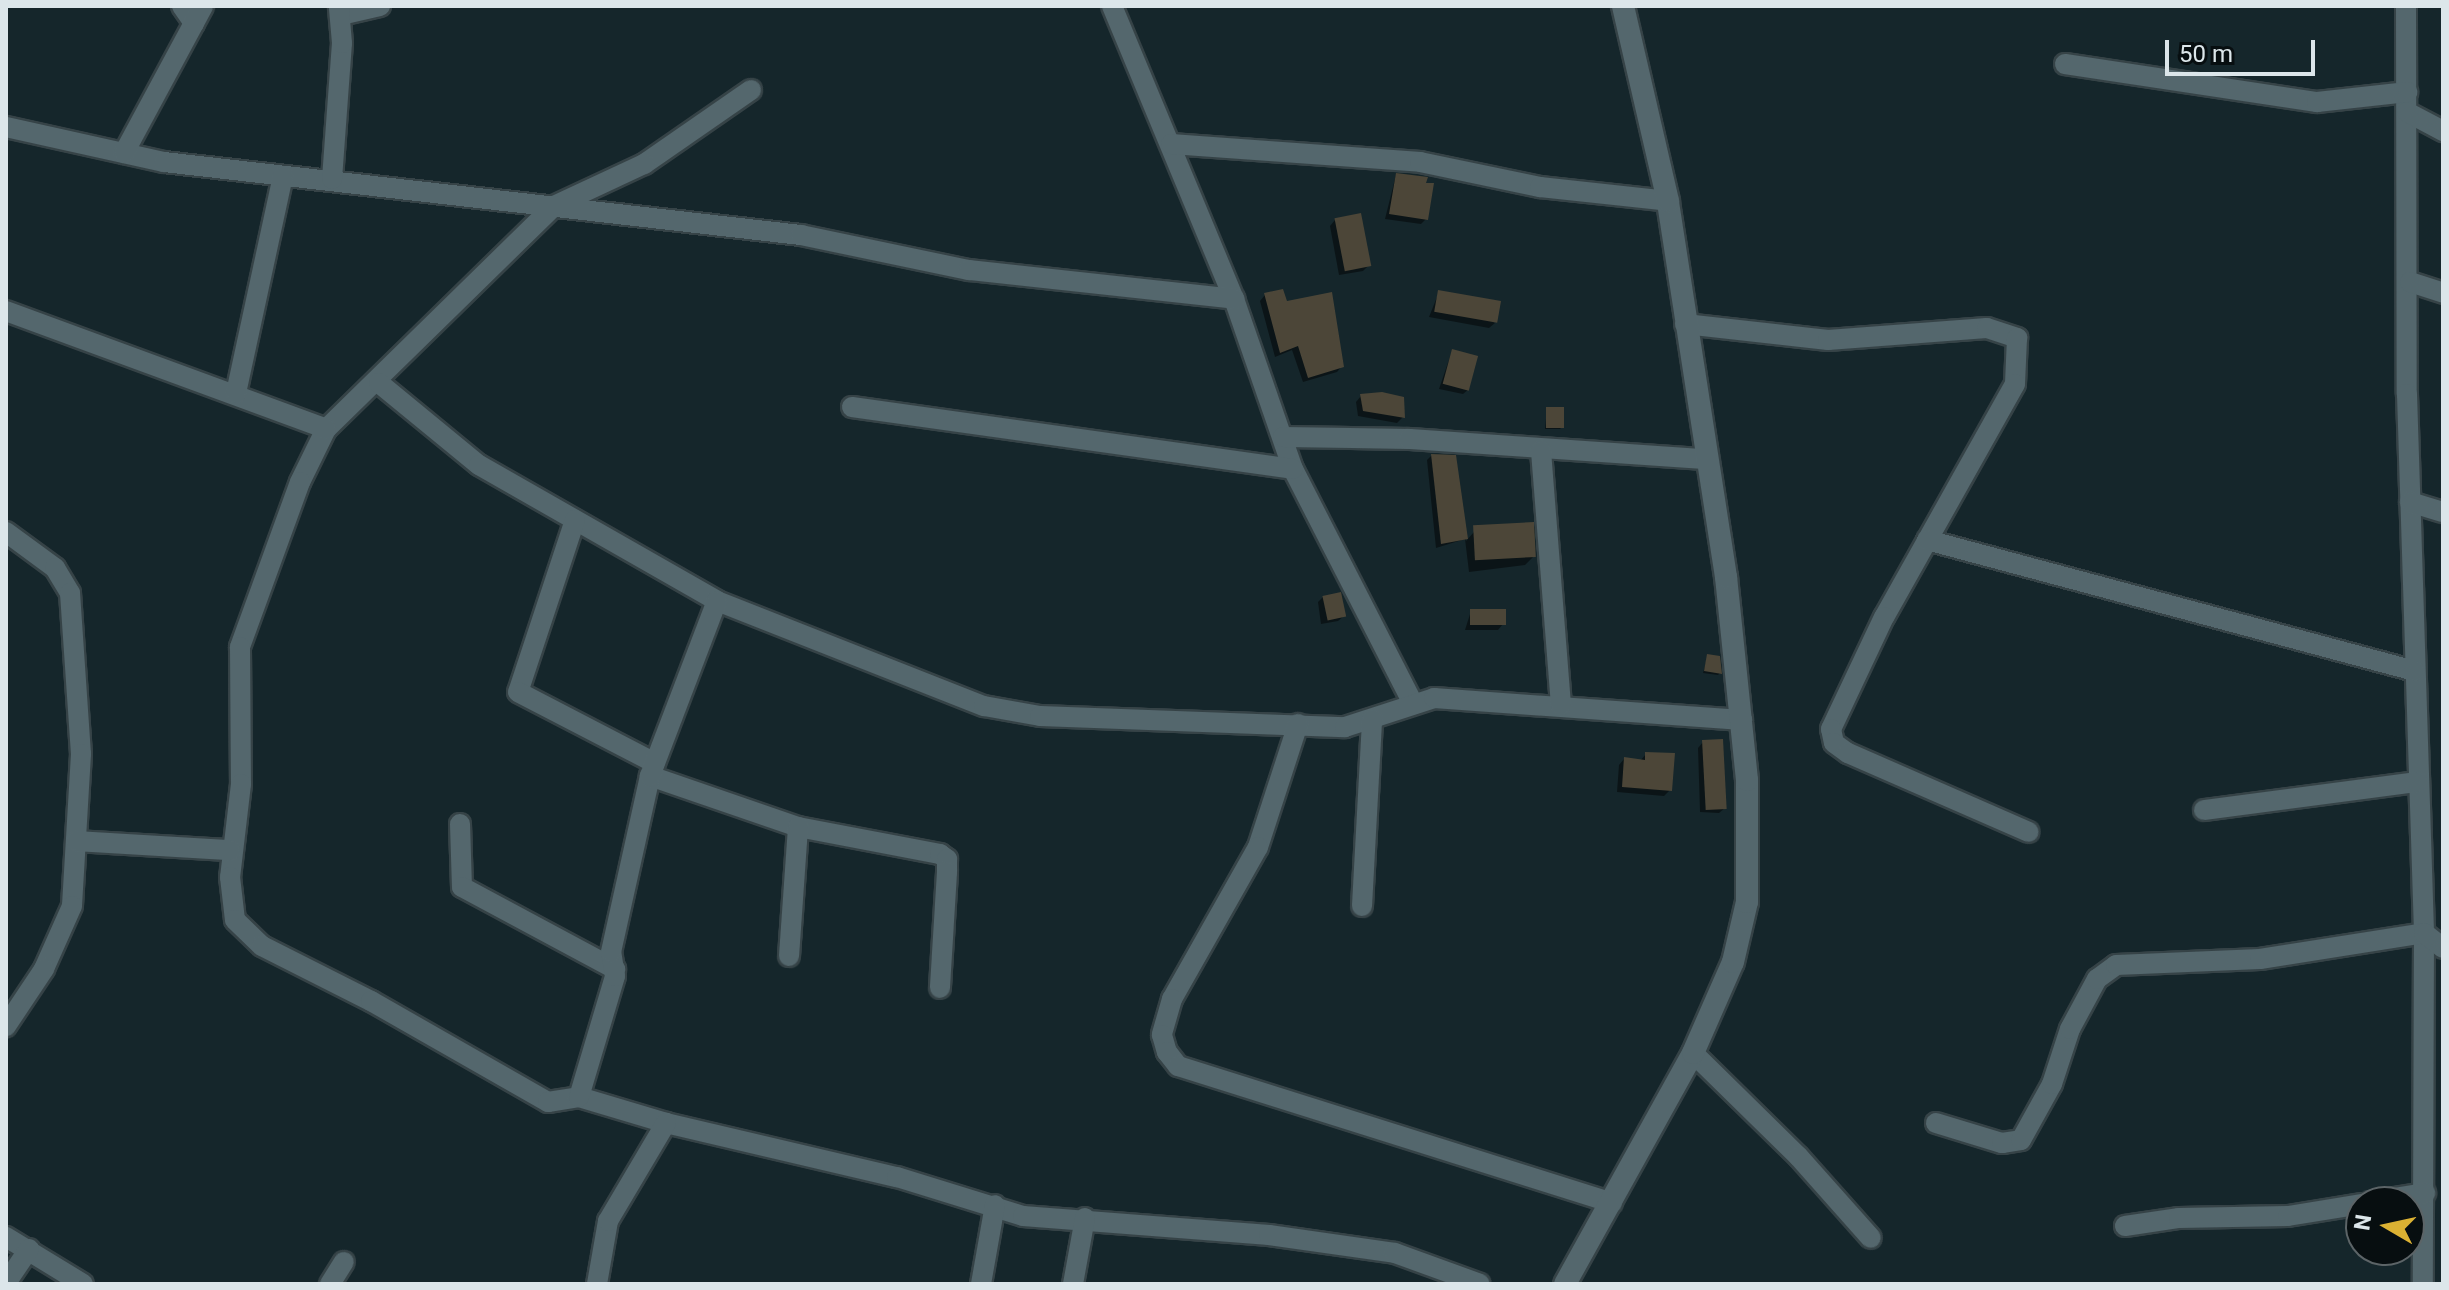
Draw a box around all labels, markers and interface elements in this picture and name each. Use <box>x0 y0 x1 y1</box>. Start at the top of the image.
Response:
scale bar <box>2169 24 2319 74</box>
text: 50 m <box>2179 40 2233 68</box>
north arrow <box>2345 1186 2425 1266</box>
text: N <box>2349 1213 2376 1232</box>

